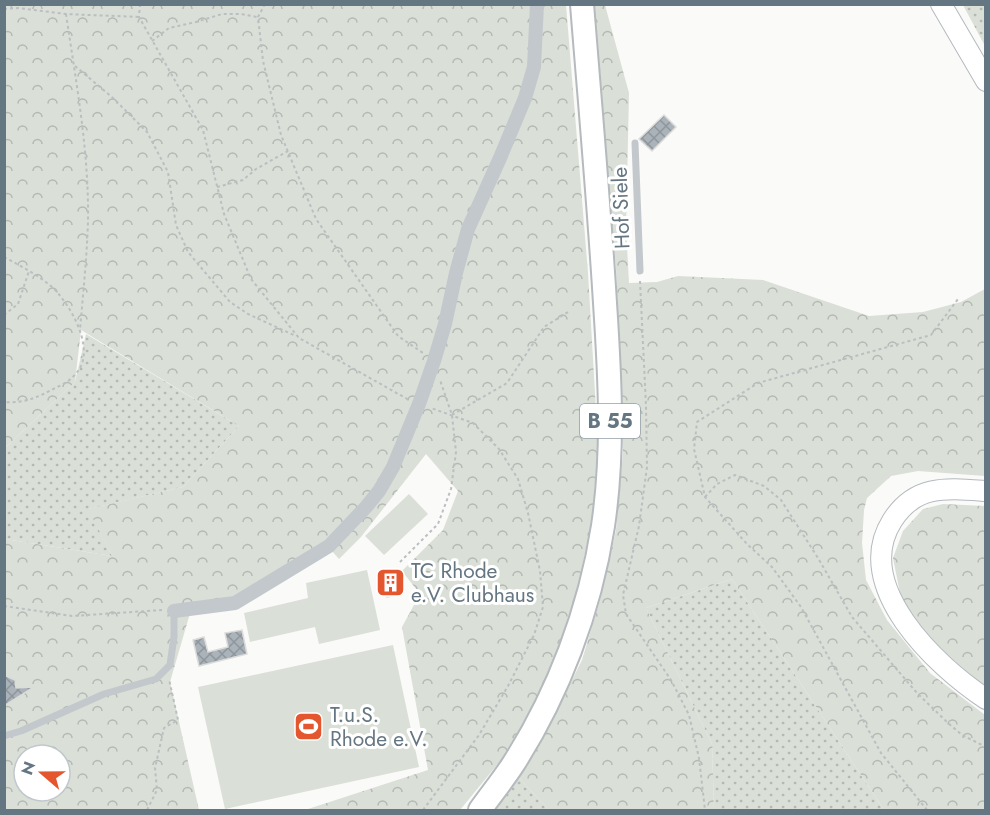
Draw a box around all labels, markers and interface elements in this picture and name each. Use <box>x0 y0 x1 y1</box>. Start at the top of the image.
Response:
street label: Hof Siele <box>605 166 637 250</box>
road number: B 55 <box>580 404 640 438</box>
place label: TC Rhode e.V. Clubhaus <box>411 556 534 610</box>
building icon: TC Rhode e.V. Clubhaus <box>374 567 406 599</box>
place label: T.u.S. Rhode e.V. <box>330 700 427 754</box>
sports icon: T.u.S. Rhode e.V. <box>293 711 325 743</box>
north arrow <box>12 743 72 803</box>
text: N <box>15 758 41 778</box>

